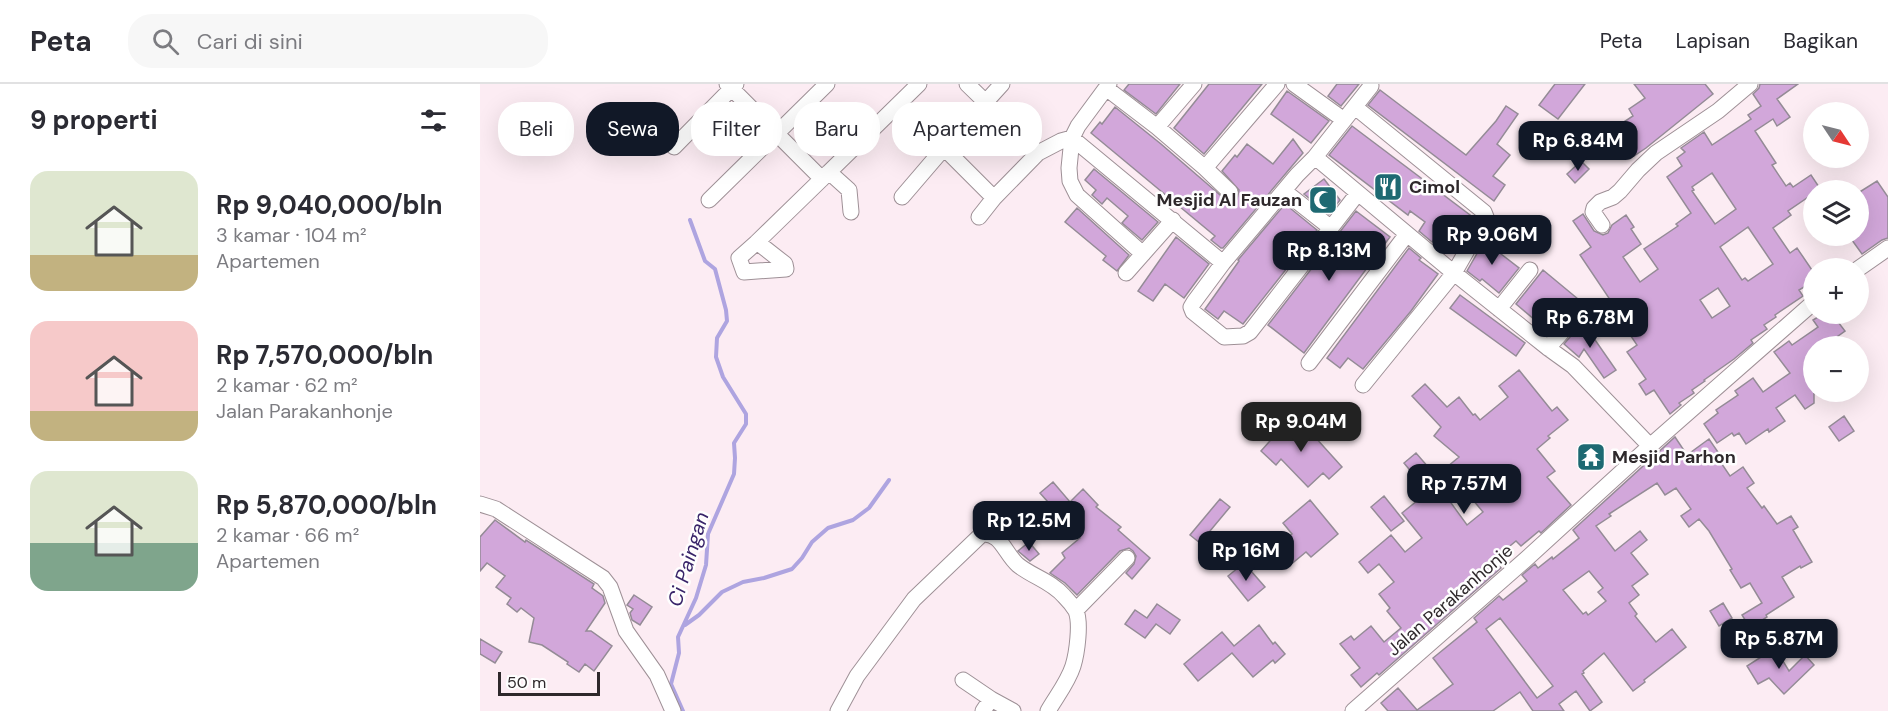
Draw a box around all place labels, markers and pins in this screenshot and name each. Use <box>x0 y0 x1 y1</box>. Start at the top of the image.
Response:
pin: Rp 6.84M <box>1516 121 1640 172</box>
restaurant icon: Cimol <box>1372 171 1404 203</box>
place label: Cimol <box>1409 175 1460 199</box>
mosque icon: Mesjid Al Fauzan <box>1307 184 1339 216</box>
place label: Mesjid Al Fauzan <box>1157 188 1302 212</box>
pin: Rp 9.06M <box>1430 215 1554 266</box>
pin: Rp 8.13M <box>1267 231 1391 282</box>
pin: Rp 6.78M <box>1528 298 1652 349</box>
pin: Rp 9.04M <box>1239 402 1363 453</box>
temple icon: Mesjid Parhon <box>1575 441 1607 473</box>
place label: Mesjid Parhon <box>1612 445 1736 469</box>
pin: Rp 7.57M <box>1402 464 1526 515</box>
pin: Rp 12.5M <box>967 501 1091 552</box>
pin: Rp 16M <box>1197 531 1295 582</box>
pin: Rp 5.87M <box>1717 619 1841 670</box>

